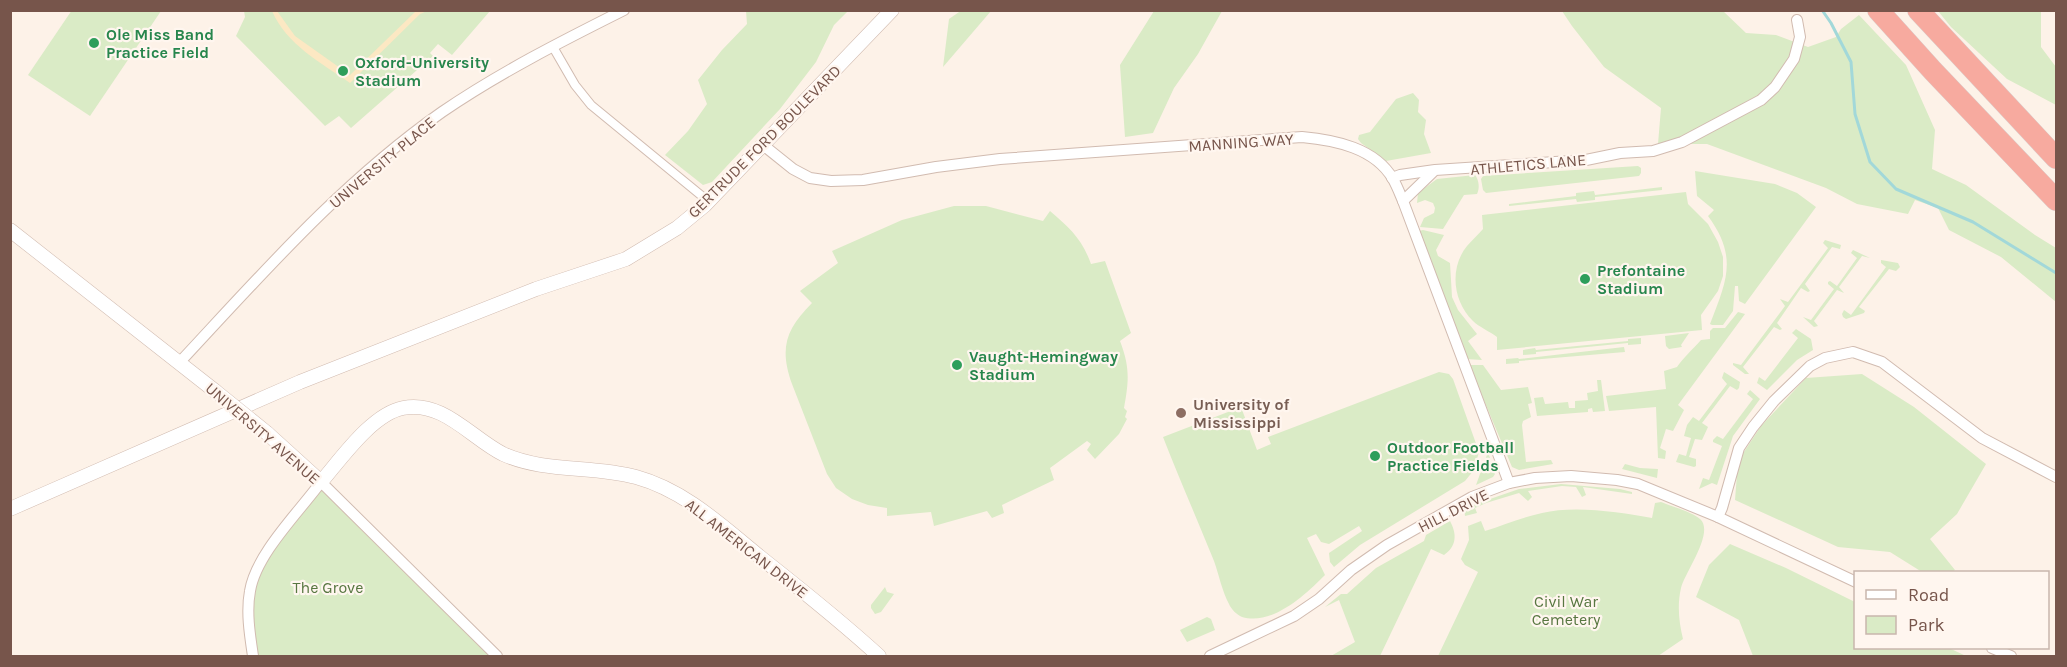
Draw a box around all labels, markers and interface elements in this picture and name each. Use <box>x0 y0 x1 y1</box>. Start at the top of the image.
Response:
place label: Ole Miss Band Practice Field <box>106 25 214 62</box>
marker: Ole Miss Band Practice Field <box>87 36 101 50</box>
place label: Oxford-University Stadium <box>355 53 489 90</box>
street label: GERTRUDE FORD BOULEVARD <box>684 61 845 222</box>
marker: Oxford-University Stadium <box>336 64 350 78</box>
street label: UNIVERSITY PLACE <box>325 112 439 212</box>
street label: MANNING WAY <box>1188 129 1295 156</box>
street label: ATHLETICS LANE <box>1469 150 1587 179</box>
place label: Prefontaine Stadium <box>1597 261 1685 298</box>
marker: Prefontaine Stadium <box>1578 272 1592 286</box>
place label: Vaught-Hemingway Stadium <box>969 347 1118 384</box>
marker: Vaught-Hemingway Stadium <box>950 358 964 372</box>
street label: UNIVERSITY AVENUE <box>202 378 324 488</box>
place label: University of Mississippi <box>1193 395 1289 432</box>
marker: University of Mississippi <box>1174 406 1188 420</box>
place label: Outdoor Football Practice Fields <box>1387 438 1514 475</box>
marker: Outdoor Football Practice Fields <box>1368 449 1382 463</box>
street label: HILL DRIVE <box>1415 485 1492 536</box>
street label: ALL AMERICAN DRIVE <box>682 495 812 602</box>
legend <box>1854 571 2049 649</box>
park label: The Grove <box>293 578 363 597</box>
text: Road <box>1908 584 1949 606</box>
park label: Civil War Cemetery <box>1532 592 1601 629</box>
text: Park <box>1908 614 1945 636</box>

